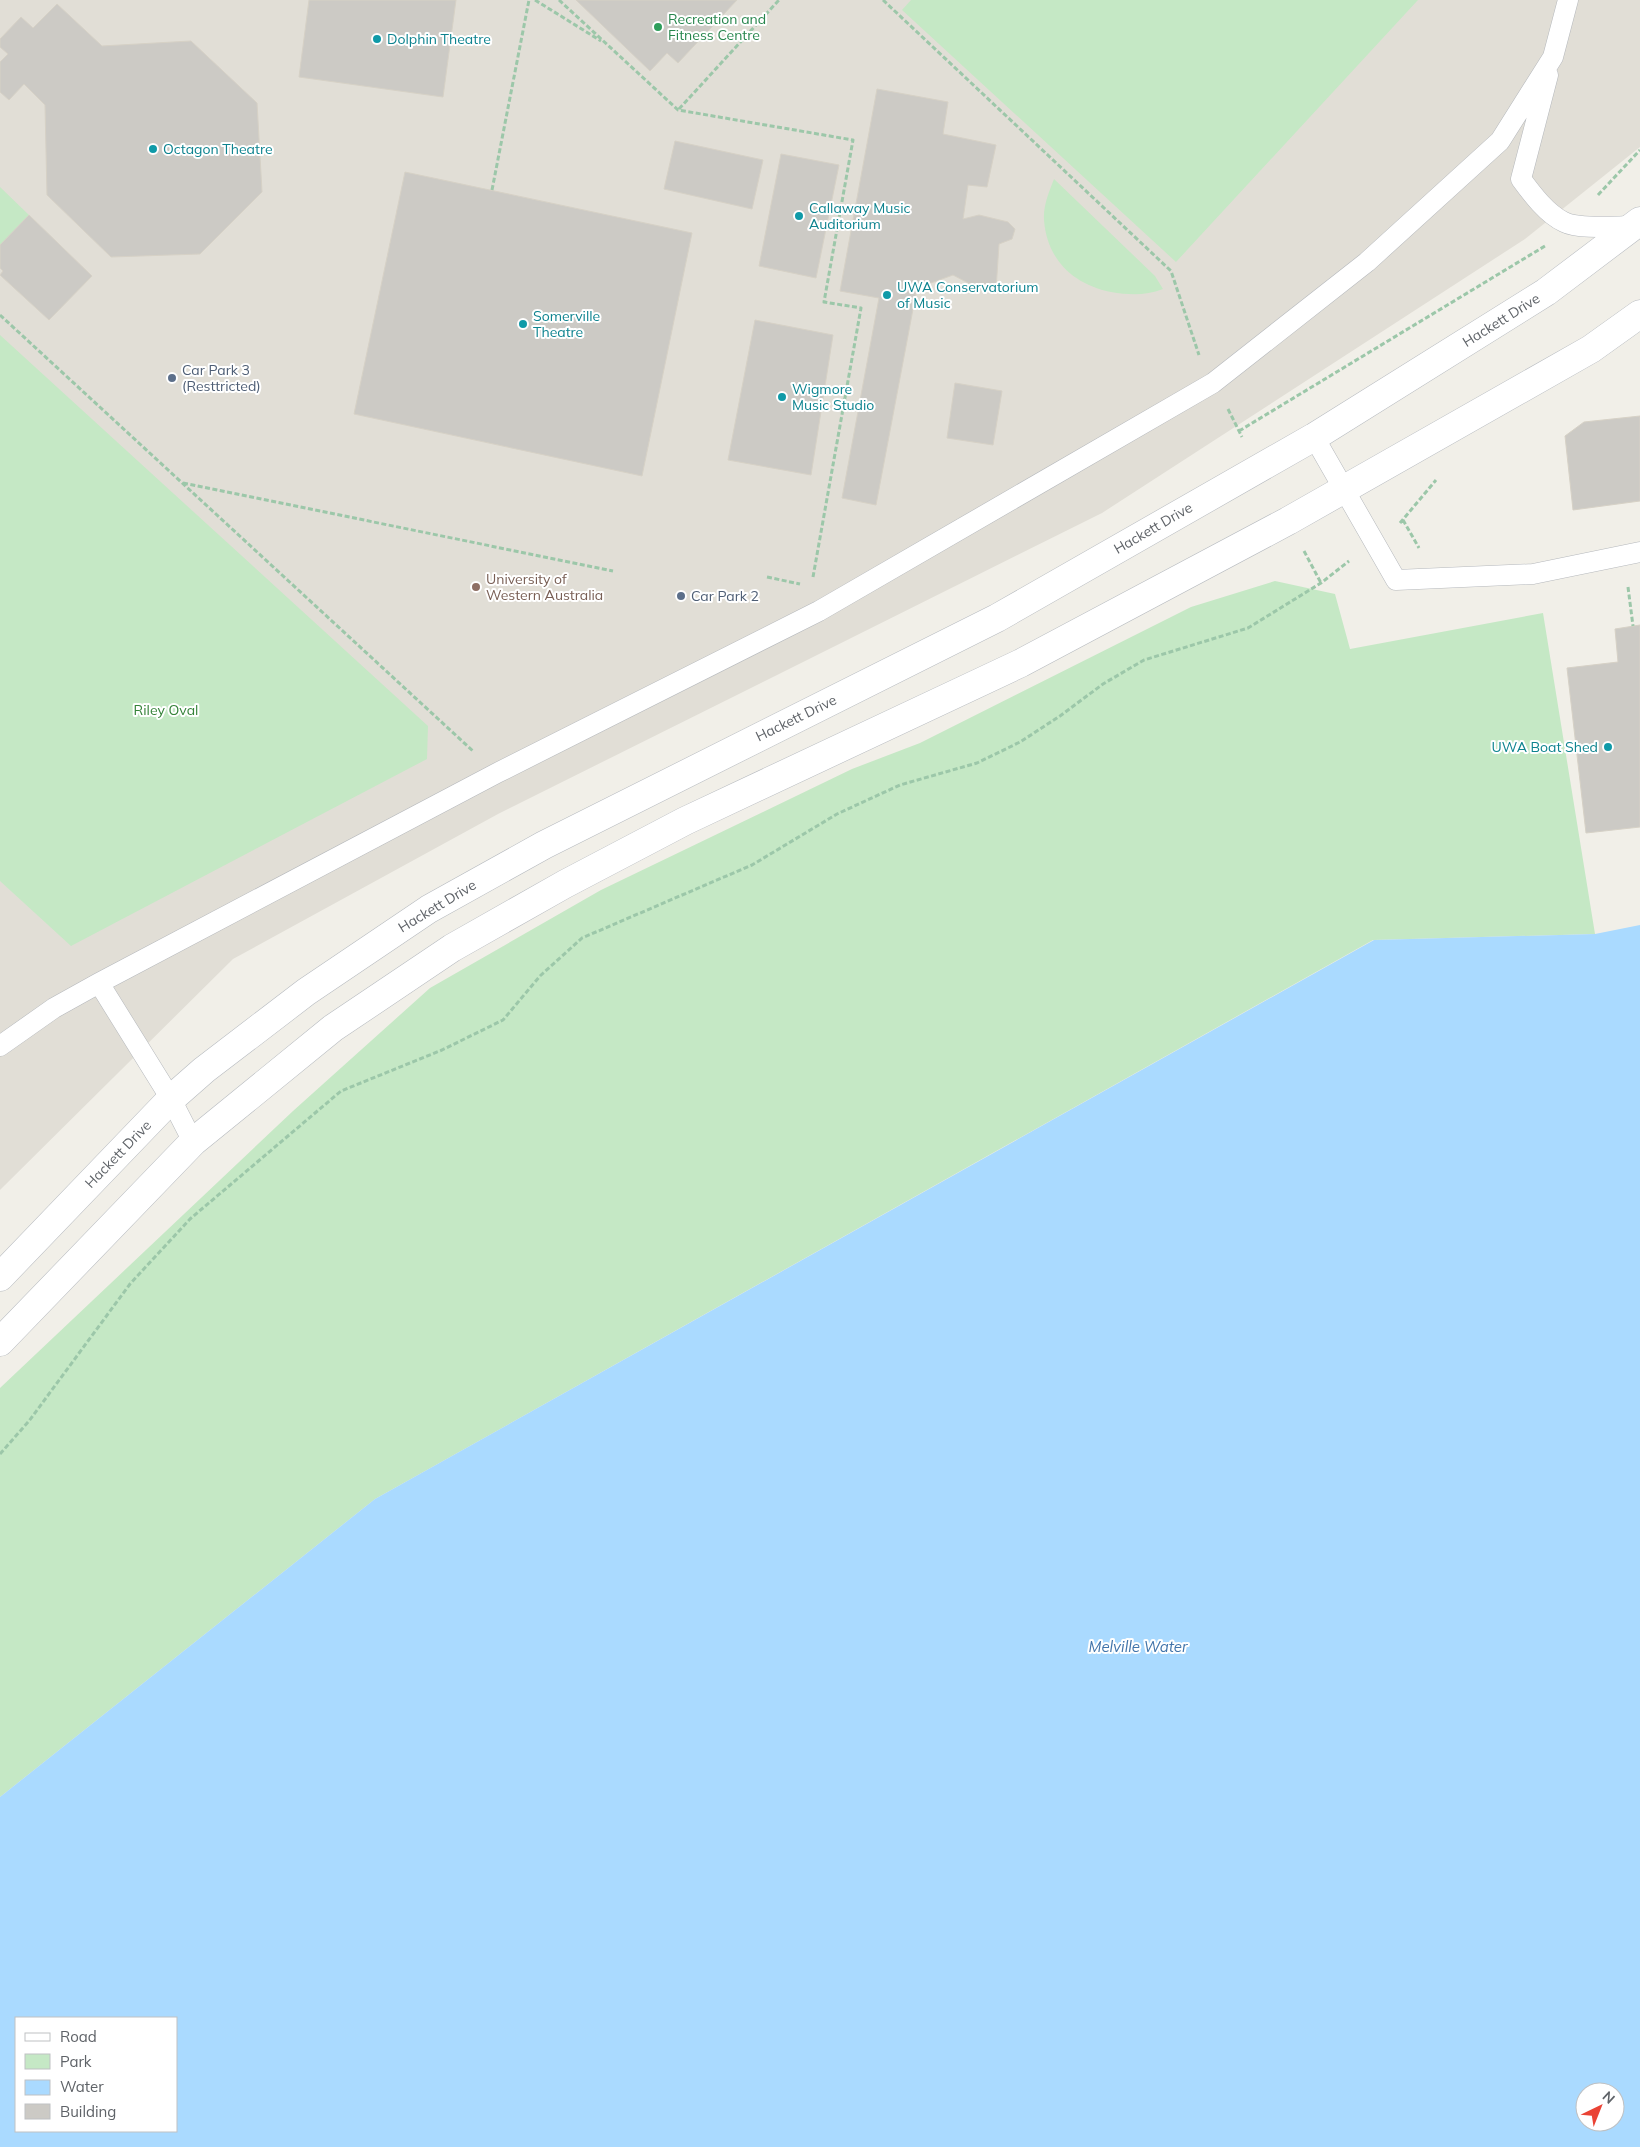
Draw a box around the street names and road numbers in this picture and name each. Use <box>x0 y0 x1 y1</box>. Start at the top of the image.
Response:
street label: Hackett Drive <box>1459 289 1543 351</box>
street label: Hackett Drive <box>1110 498 1196 558</box>
street label: Hackett Drive <box>753 691 839 745</box>
street label: Hackett Drive <box>395 876 479 936</box>
street label: Hackett Drive <box>81 1116 155 1192</box>

